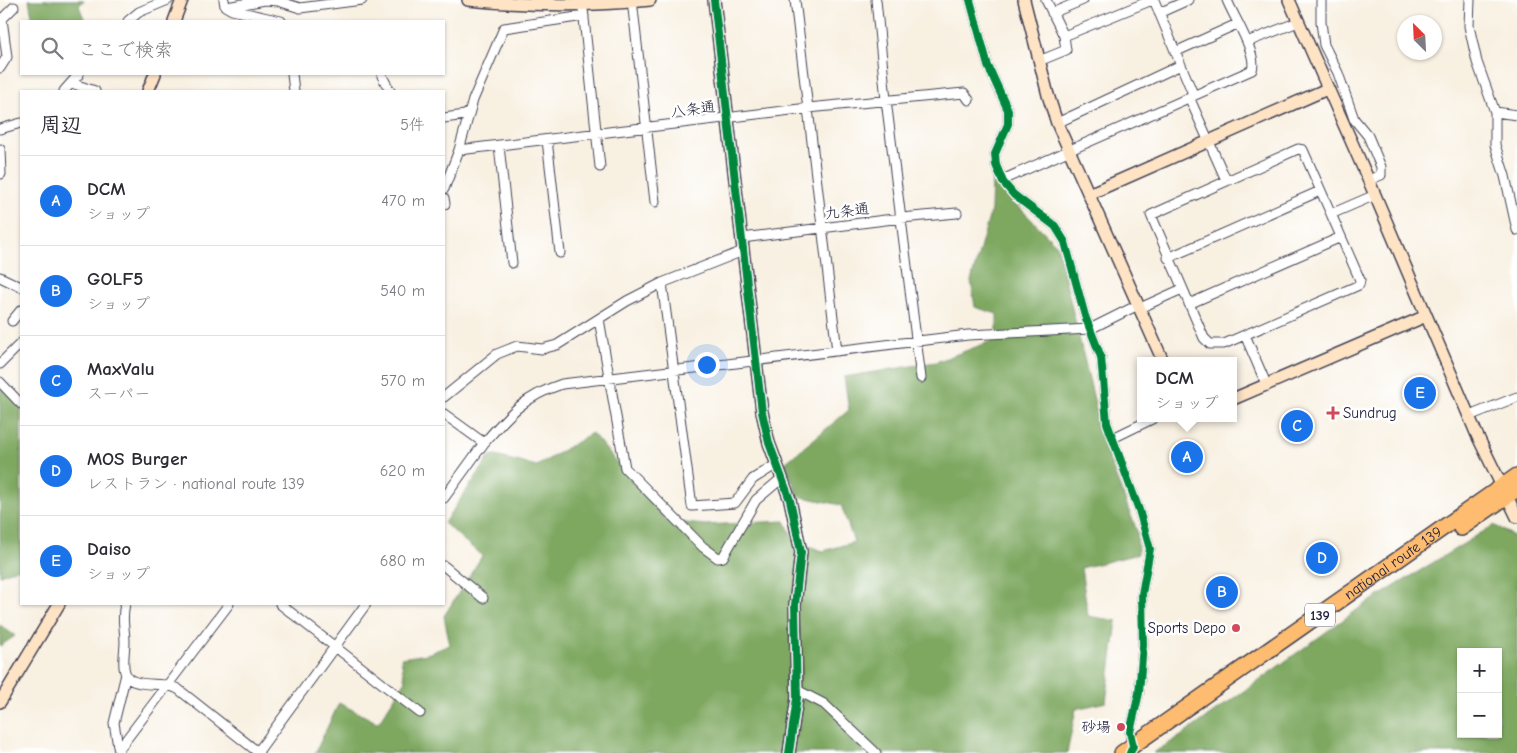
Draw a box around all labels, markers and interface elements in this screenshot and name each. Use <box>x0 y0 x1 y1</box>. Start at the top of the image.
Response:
north arrow <box>1397 15 1442 60</box>
search box <box>20 20 445 75</box>
icon: search <box>38 34 66 62</box>
text: ここで検索 <box>78 39 173 61</box>
street label: 八条通 <box>670 97 716 121</box>
text: 周辺 <box>40 113 82 137</box>
text: 5件 <box>400 116 425 134</box>
text: DCM <box>87 178 126 200</box>
text: A <box>52 192 60 210</box>
text: 470 m <box>381 192 425 210</box>
street label: 九条通 <box>824 199 870 223</box>
text: ショップ <box>87 205 150 223</box>
text: GOLF5 <box>87 268 143 290</box>
text: B <box>51 282 61 300</box>
text: 540 m <box>380 282 425 300</box>
text: ショップ <box>87 295 150 313</box>
your location <box>694 352 720 378</box>
popup <box>1137 357 1237 422</box>
text: MaxValu <box>87 358 155 380</box>
text: DCM <box>1155 367 1194 389</box>
text: C <box>51 372 61 390</box>
text: 570 m <box>380 372 425 390</box>
pin: E <box>1404 374 1436 412</box>
text: スーパー <box>87 385 150 403</box>
text: ショップ <box>1155 394 1219 412</box>
place label: Sundrug <box>1343 404 1397 422</box>
pin: C <box>1281 407 1313 445</box>
marker: Sundrug <box>1327 407 1339 419</box>
pin: A <box>1171 438 1203 476</box>
text: MOS Burger <box>87 448 187 470</box>
text: D <box>51 462 61 480</box>
text: 620 m <box>380 462 425 480</box>
text: レストラン · national route 139 <box>87 475 305 493</box>
street label: national route 139 <box>1341 522 1445 603</box>
text: Daiso <box>87 538 131 560</box>
pin: D <box>1306 539 1338 577</box>
text: E <box>51 552 61 570</box>
text: 680 m <box>380 552 425 570</box>
text: ショップ <box>87 565 150 583</box>
pin: B <box>1206 573 1238 611</box>
road number: 139 <box>1305 604 1335 626</box>
place label: Sports Depo <box>1147 619 1226 637</box>
marker: Sports Depo <box>1230 622 1242 634</box>
map controls <box>1457 648 1502 738</box>
button: + <box>1457 648 1502 693</box>
button: − <box>1457 693 1502 738</box>
place label: 砂場 <box>1081 718 1111 736</box>
marker: 砂場 <box>1115 721 1127 733</box>

